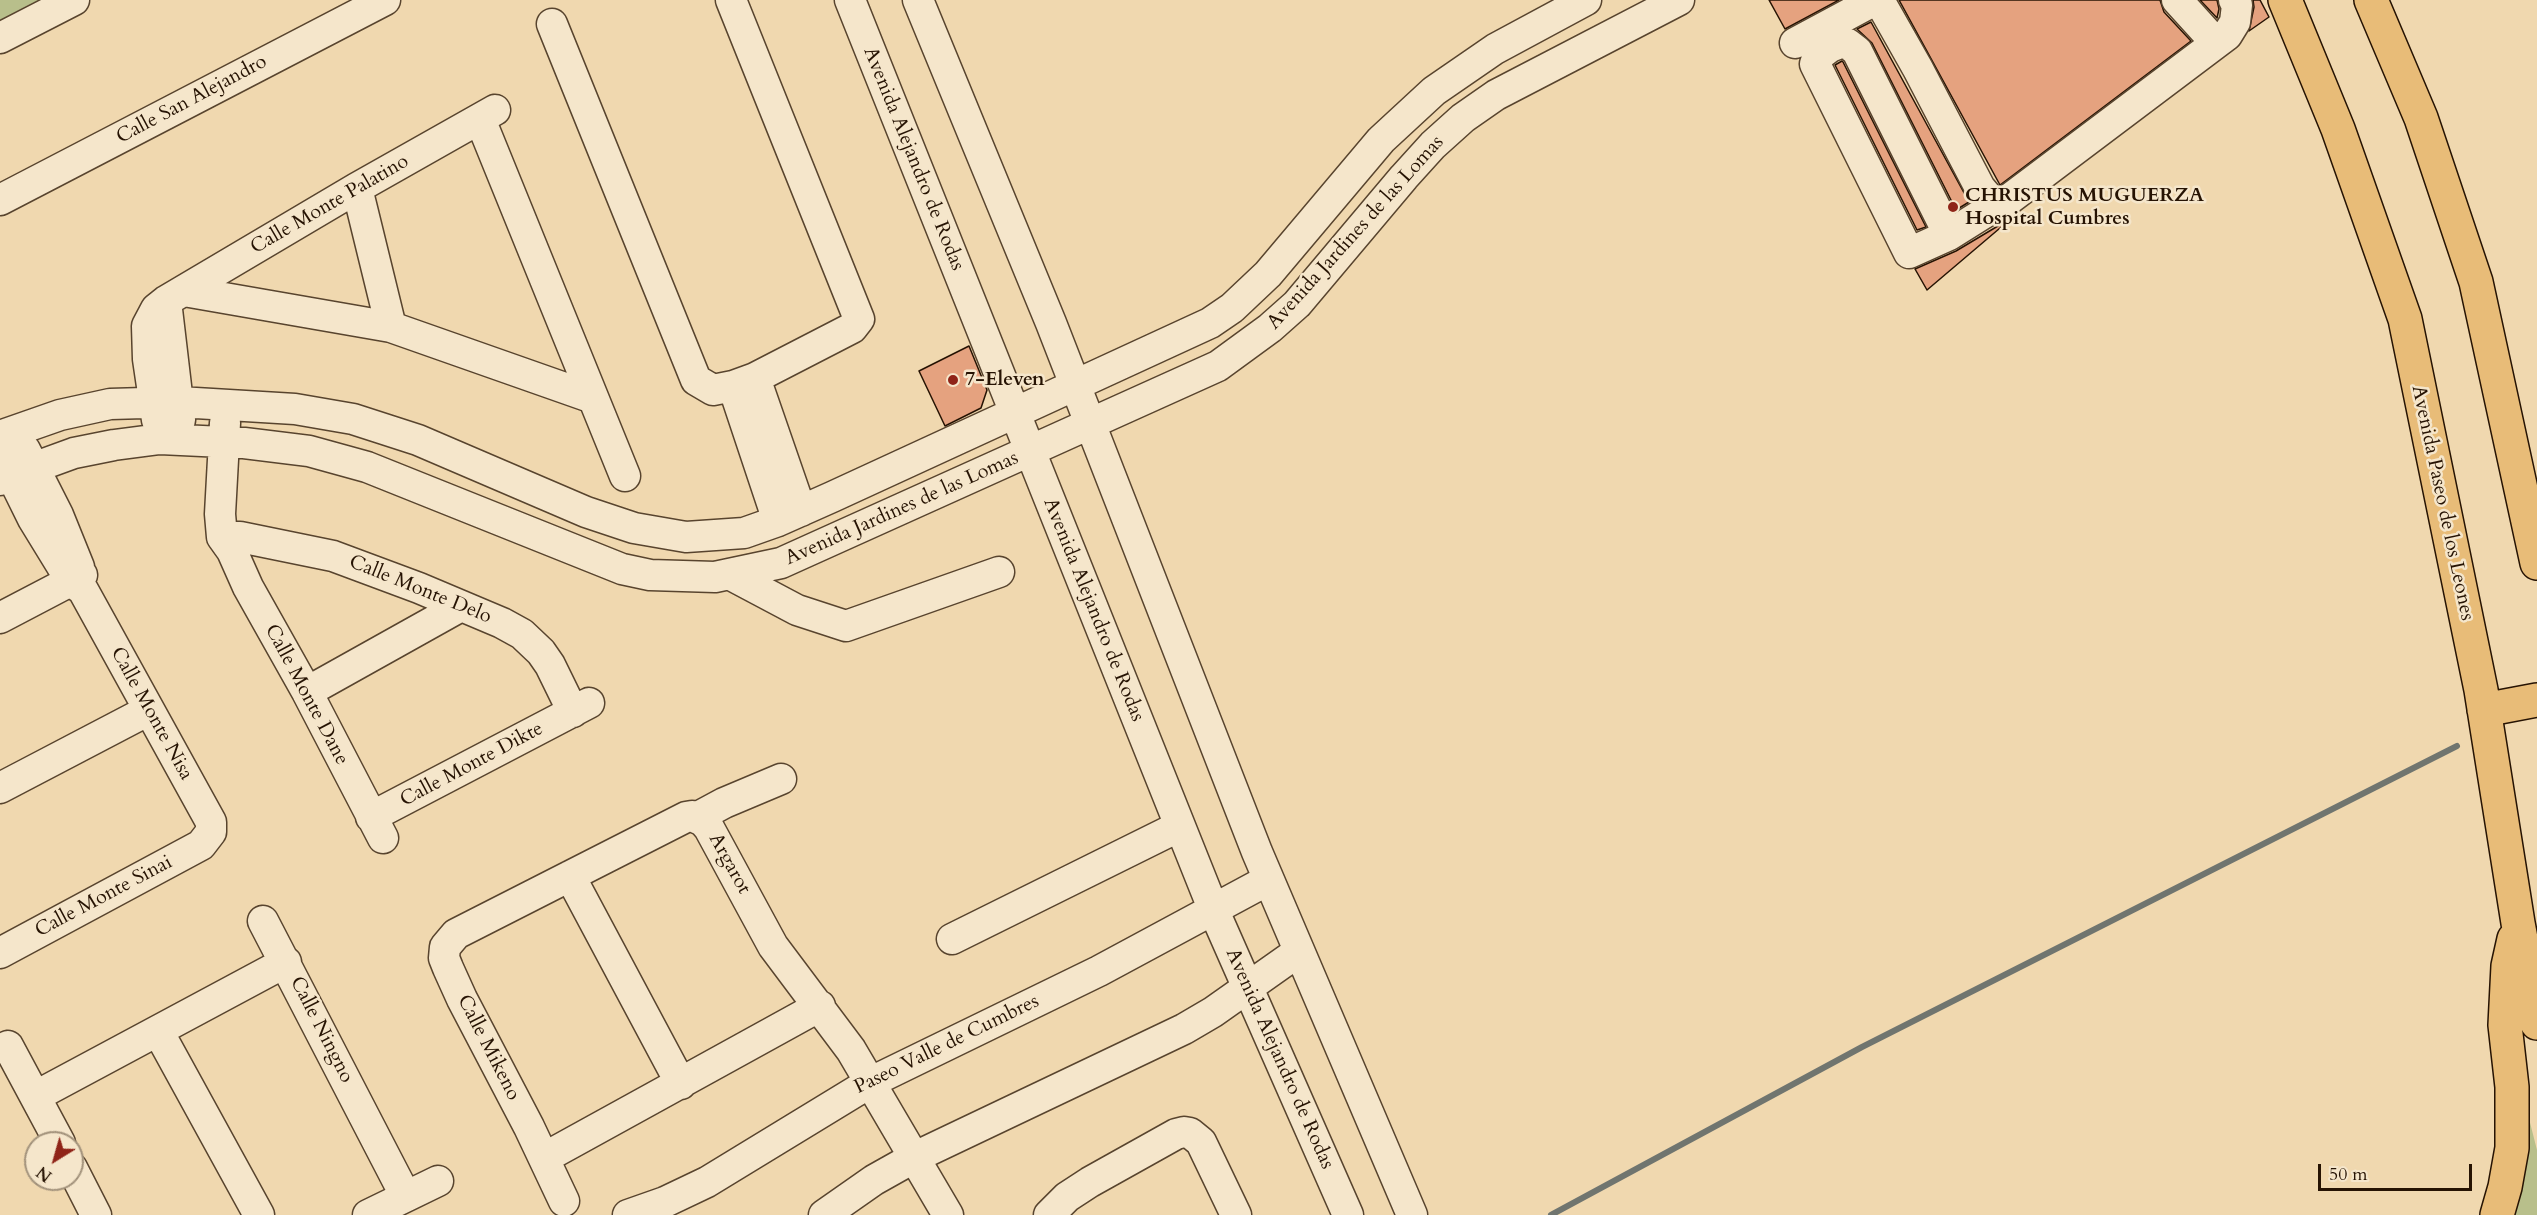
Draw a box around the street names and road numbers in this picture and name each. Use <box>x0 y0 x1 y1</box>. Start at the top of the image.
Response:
street label: Avenida Alejandro de Rodas <box>857 44 969 274</box>
street label: Calle San Alejandro <box>113 50 271 150</box>
street label: Avenida Jardines de las Lomas <box>1263 131 1449 335</box>
street label: Calle Monte Palatino <box>247 150 413 260</box>
street label: Avenida Paseo de los Leones <box>2405 383 2479 623</box>
street label: Avenida Jardines de las Lomas <box>782 447 1022 571</box>
street label: Avenida Alejandro de Rodas <box>1037 495 1149 725</box>
street label: Calle Monte Delo <box>345 550 495 630</box>
street label: Calle Monte Dane <box>259 621 353 769</box>
street label: Calle Monte Nisa <box>105 643 197 785</box>
street label: Calle Monte Dikte <box>396 717 548 813</box>
street label: Argarot <box>703 829 755 899</box>
street label: Calle Monte Sinai <box>31 851 177 943</box>
street label: Avenida Alejandro de Rodas <box>1219 945 1339 1173</box>
street label: Calle Ningno <box>284 973 358 1087</box>
street label: Paseo Valle de Cumbres <box>851 990 1043 1100</box>
street label: Calle Mikeno <box>451 991 525 1105</box>

